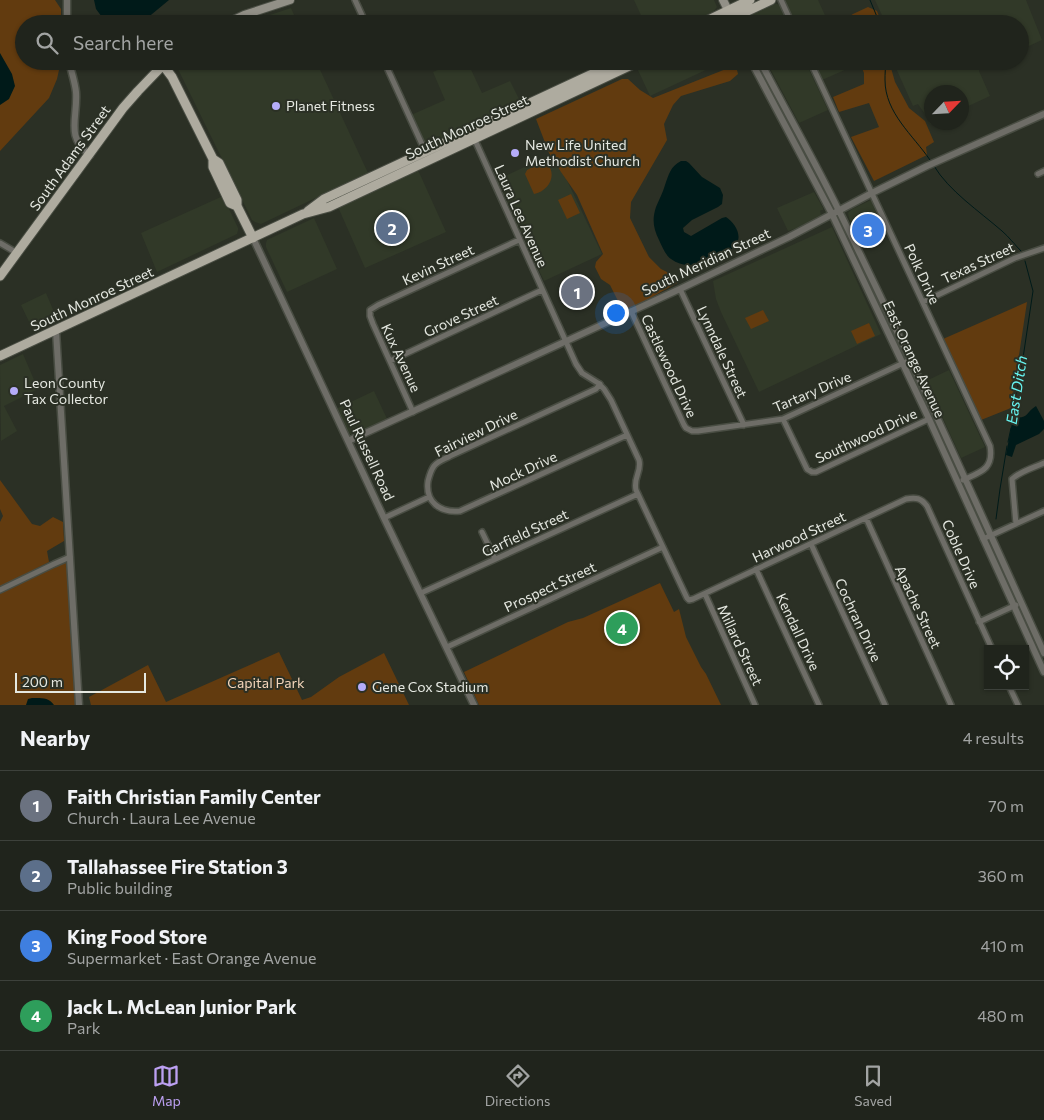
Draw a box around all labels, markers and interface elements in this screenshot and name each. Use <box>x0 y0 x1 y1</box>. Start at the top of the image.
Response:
search box <box>15 15 1029 70</box>
icon: search <box>33 29 61 57</box>
text: Search here <box>73 31 173 54</box>
north arrow <box>924 85 969 130</box>
street label: South Monroe Street <box>402 90 531 163</box>
place label: Planet Fitness <box>286 97 375 114</box>
marker: Planet Fitness <box>270 100 282 112</box>
street label: South Adams Street <box>26 101 114 214</box>
place label: New Life United Methodist Church <box>525 136 640 169</box>
marker: New Life United Methodist Church <box>509 147 521 159</box>
street label: Laura Lee Avenue <box>491 162 552 270</box>
pin: 2 <box>376 209 408 247</box>
pin: 3 <box>852 211 884 249</box>
street label: South Meridian Street <box>639 224 773 299</box>
street label: Texas Street <box>939 238 1017 287</box>
street label: Kevin Street <box>399 240 477 289</box>
street label: Polk Drive <box>901 241 944 307</box>
street label: South Monroe Street <box>27 262 156 335</box>
pin: 1 <box>561 273 593 311</box>
street label: Grove Street <box>421 291 501 340</box>
street label: East Orange Avenue <box>880 298 949 420</box>
your location <box>603 300 629 326</box>
street label: Lynndale Street <box>694 303 751 401</box>
street label: Castlewood Drive <box>638 311 701 420</box>
street label: Kux Avenue <box>378 321 425 395</box>
water label: East Ditch <box>1002 354 1030 426</box>
street label: Tartary Drive <box>770 367 853 416</box>
place label: Leon County Tax Collector <box>24 374 109 407</box>
marker: Leon County Tax Collector <box>8 385 20 397</box>
street label: Paul Russell Road <box>337 396 398 503</box>
street label: Fairview Drive <box>432 405 520 460</box>
street label: Southwood Drive <box>812 405 919 467</box>
street label: Mock Drive <box>486 447 559 494</box>
street label: Garfield Street <box>479 505 571 560</box>
street label: Harwood Street <box>749 507 849 566</box>
street label: Coble Drive <box>939 517 984 591</box>
street label: Prospect Street <box>501 558 599 615</box>
street label: Apache Street <box>892 562 945 651</box>
street label: Cochran Drive <box>832 575 885 664</box>
street label: Kendall Drive <box>773 590 824 673</box>
street label: Millard Street <box>714 602 767 688</box>
pin: 4 <box>606 609 638 647</box>
map controls <box>984 645 1029 690</box>
button: locate <box>984 645 1029 690</box>
scale bar <box>15 670 146 693</box>
text: 200 m <box>22 673 63 690</box>
park label: Capital Park <box>227 674 305 691</box>
place label: Gene Cox Stadium <box>372 678 488 695</box>
marker: Gene Cox Stadium <box>356 681 368 693</box>
text: Nearby <box>20 725 90 750</box>
text: 4 results <box>963 728 1024 747</box>
text: Faith Christian Family Center <box>67 785 321 808</box>
text: 1 <box>32 796 40 815</box>
text: 70 m <box>988 796 1024 815</box>
text: Church · Laura Lee Avenue <box>67 808 256 827</box>
text: Tallahassee Fire Station 3 <box>67 855 288 878</box>
text: 2 <box>31 866 41 885</box>
text: 360 m <box>978 866 1024 885</box>
text: Public building <box>67 878 172 897</box>
text: King Food Store <box>67 925 207 948</box>
text: 3 <box>31 936 41 955</box>
text: 410 m <box>981 936 1024 955</box>
text: Supermarket · East Orange Avenue <box>67 948 316 967</box>
text: Jack L. McLean Junior Park <box>67 995 297 1018</box>
text: 4 <box>31 1006 41 1025</box>
text: 480 m <box>977 1006 1024 1025</box>
text: Park <box>67 1018 100 1037</box>
tab: Map <box>152 1062 181 1109</box>
tab: Directions <box>485 1062 550 1109</box>
tab: Saved <box>854 1062 892 1109</box>

